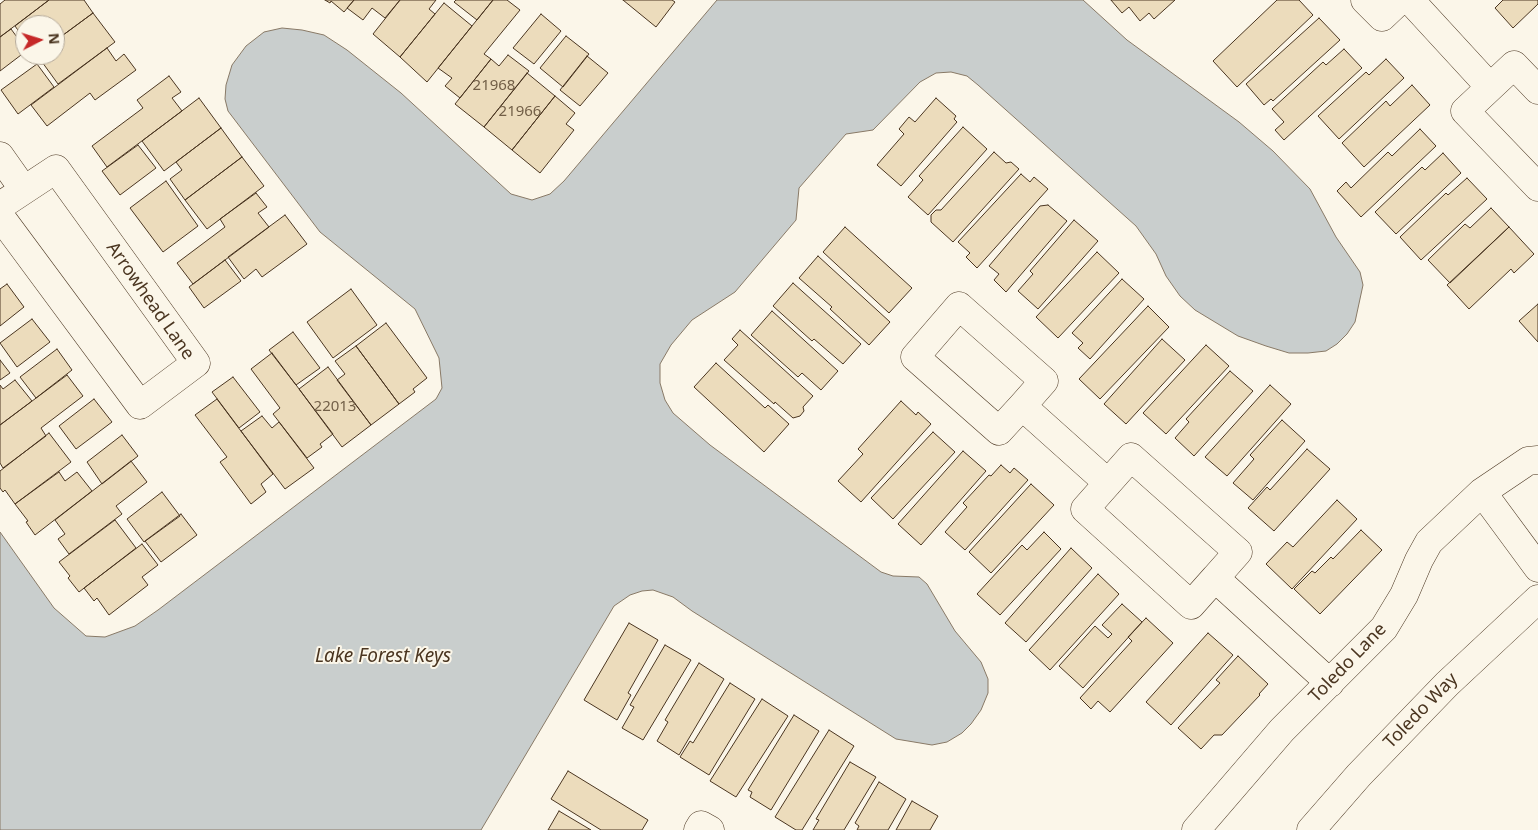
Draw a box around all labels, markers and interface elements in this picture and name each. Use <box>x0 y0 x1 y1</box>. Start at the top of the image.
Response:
north arrow <box>15 15 65 65</box>
text: N <box>44 32 64 45</box>
house number: 21968 <box>473 77 515 95</box>
house number: 21966 <box>499 103 541 121</box>
street label: Arrowhead Lane <box>101 238 199 364</box>
house number: 22013 <box>314 398 356 416</box>
street label: Toledo Lane <box>1305 619 1391 707</box>
water label: Lake Forest Keys <box>315 646 451 668</box>
street label: Toledo Way <box>1380 669 1462 753</box>

